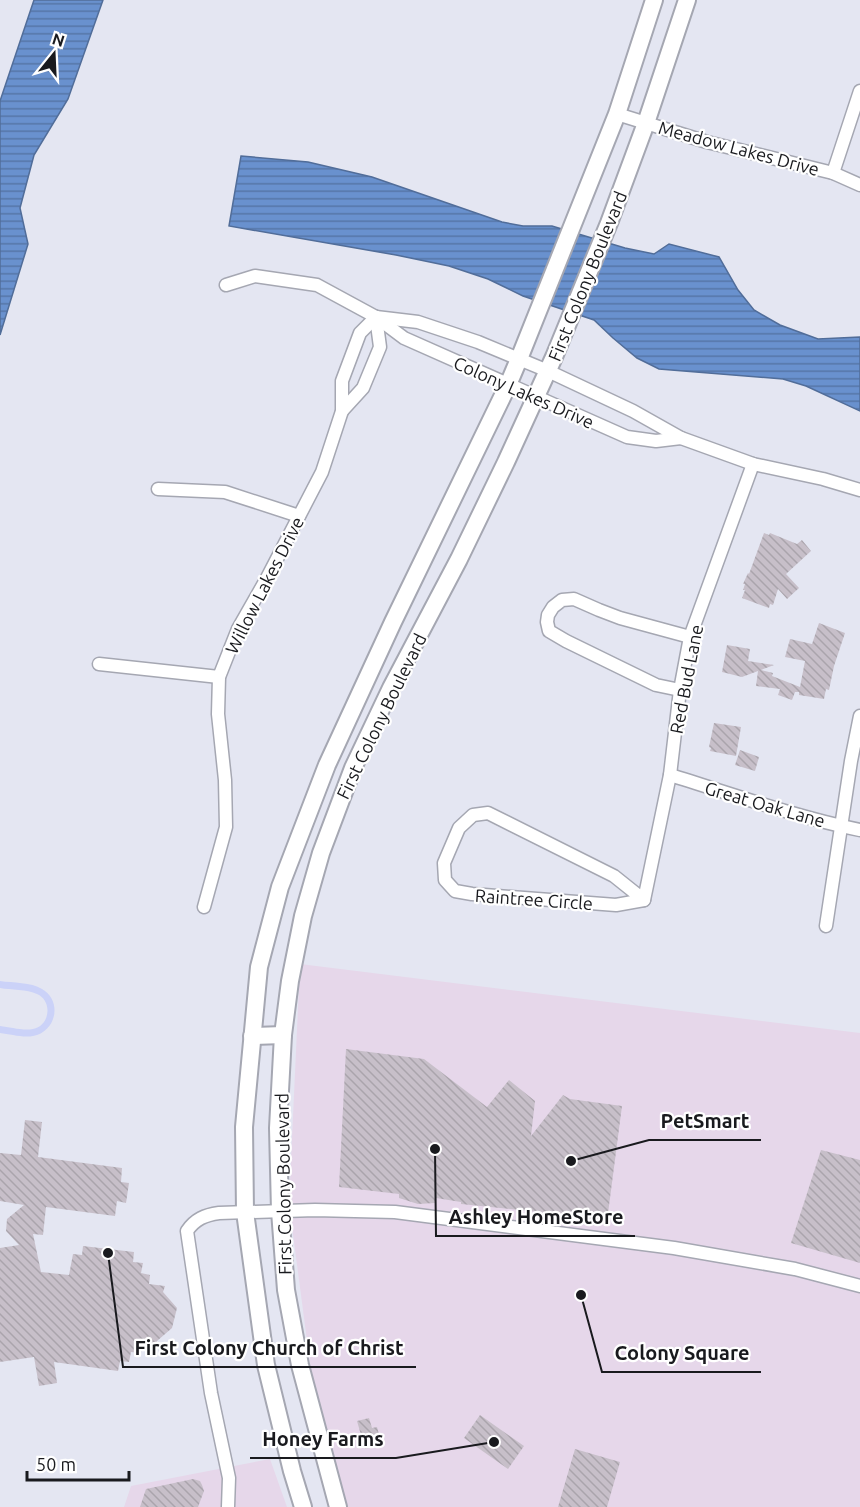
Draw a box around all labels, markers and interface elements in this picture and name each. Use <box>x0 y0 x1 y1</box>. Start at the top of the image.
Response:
north arrow <box>24 24 84 84</box>
text: N <box>50 29 67 50</box>
street label: Meadow Lakes Drive <box>656 117 822 179</box>
street label: First Colony Boulevard <box>544 188 630 364</box>
street label: Colony Lakes Drive <box>451 352 597 432</box>
street label: Willow Lakes Drive <box>221 513 307 657</box>
street label: Red Bud Lane <box>666 623 706 735</box>
street label: First Colony Boulevard <box>332 630 430 802</box>
street label: Great Oak Lane <box>703 777 827 831</box>
street label: Raintree Circle <box>474 885 594 913</box>
street label: First Colony Boulevard <box>271 1093 295 1275</box>
callout: PetSmart <box>649 1102 761 1140</box>
text: PetSmart <box>661 1109 750 1132</box>
callout: Ashley HomeStore <box>436 1198 635 1236</box>
text: Ashley HomeStore <box>449 1205 623 1228</box>
callout: First Colony Church of Christ <box>123 1329 416 1367</box>
callout: Colony Square <box>602 1334 761 1372</box>
text: First Colony Church of Christ <box>134 1336 404 1359</box>
text: Colony Square <box>615 1341 750 1364</box>
callout: Honey Farms <box>250 1420 396 1458</box>
text: Honey Farms <box>262 1427 384 1450</box>
scale bar <box>27 1444 129 1482</box>
text: 50 m <box>36 1454 76 1474</box>

